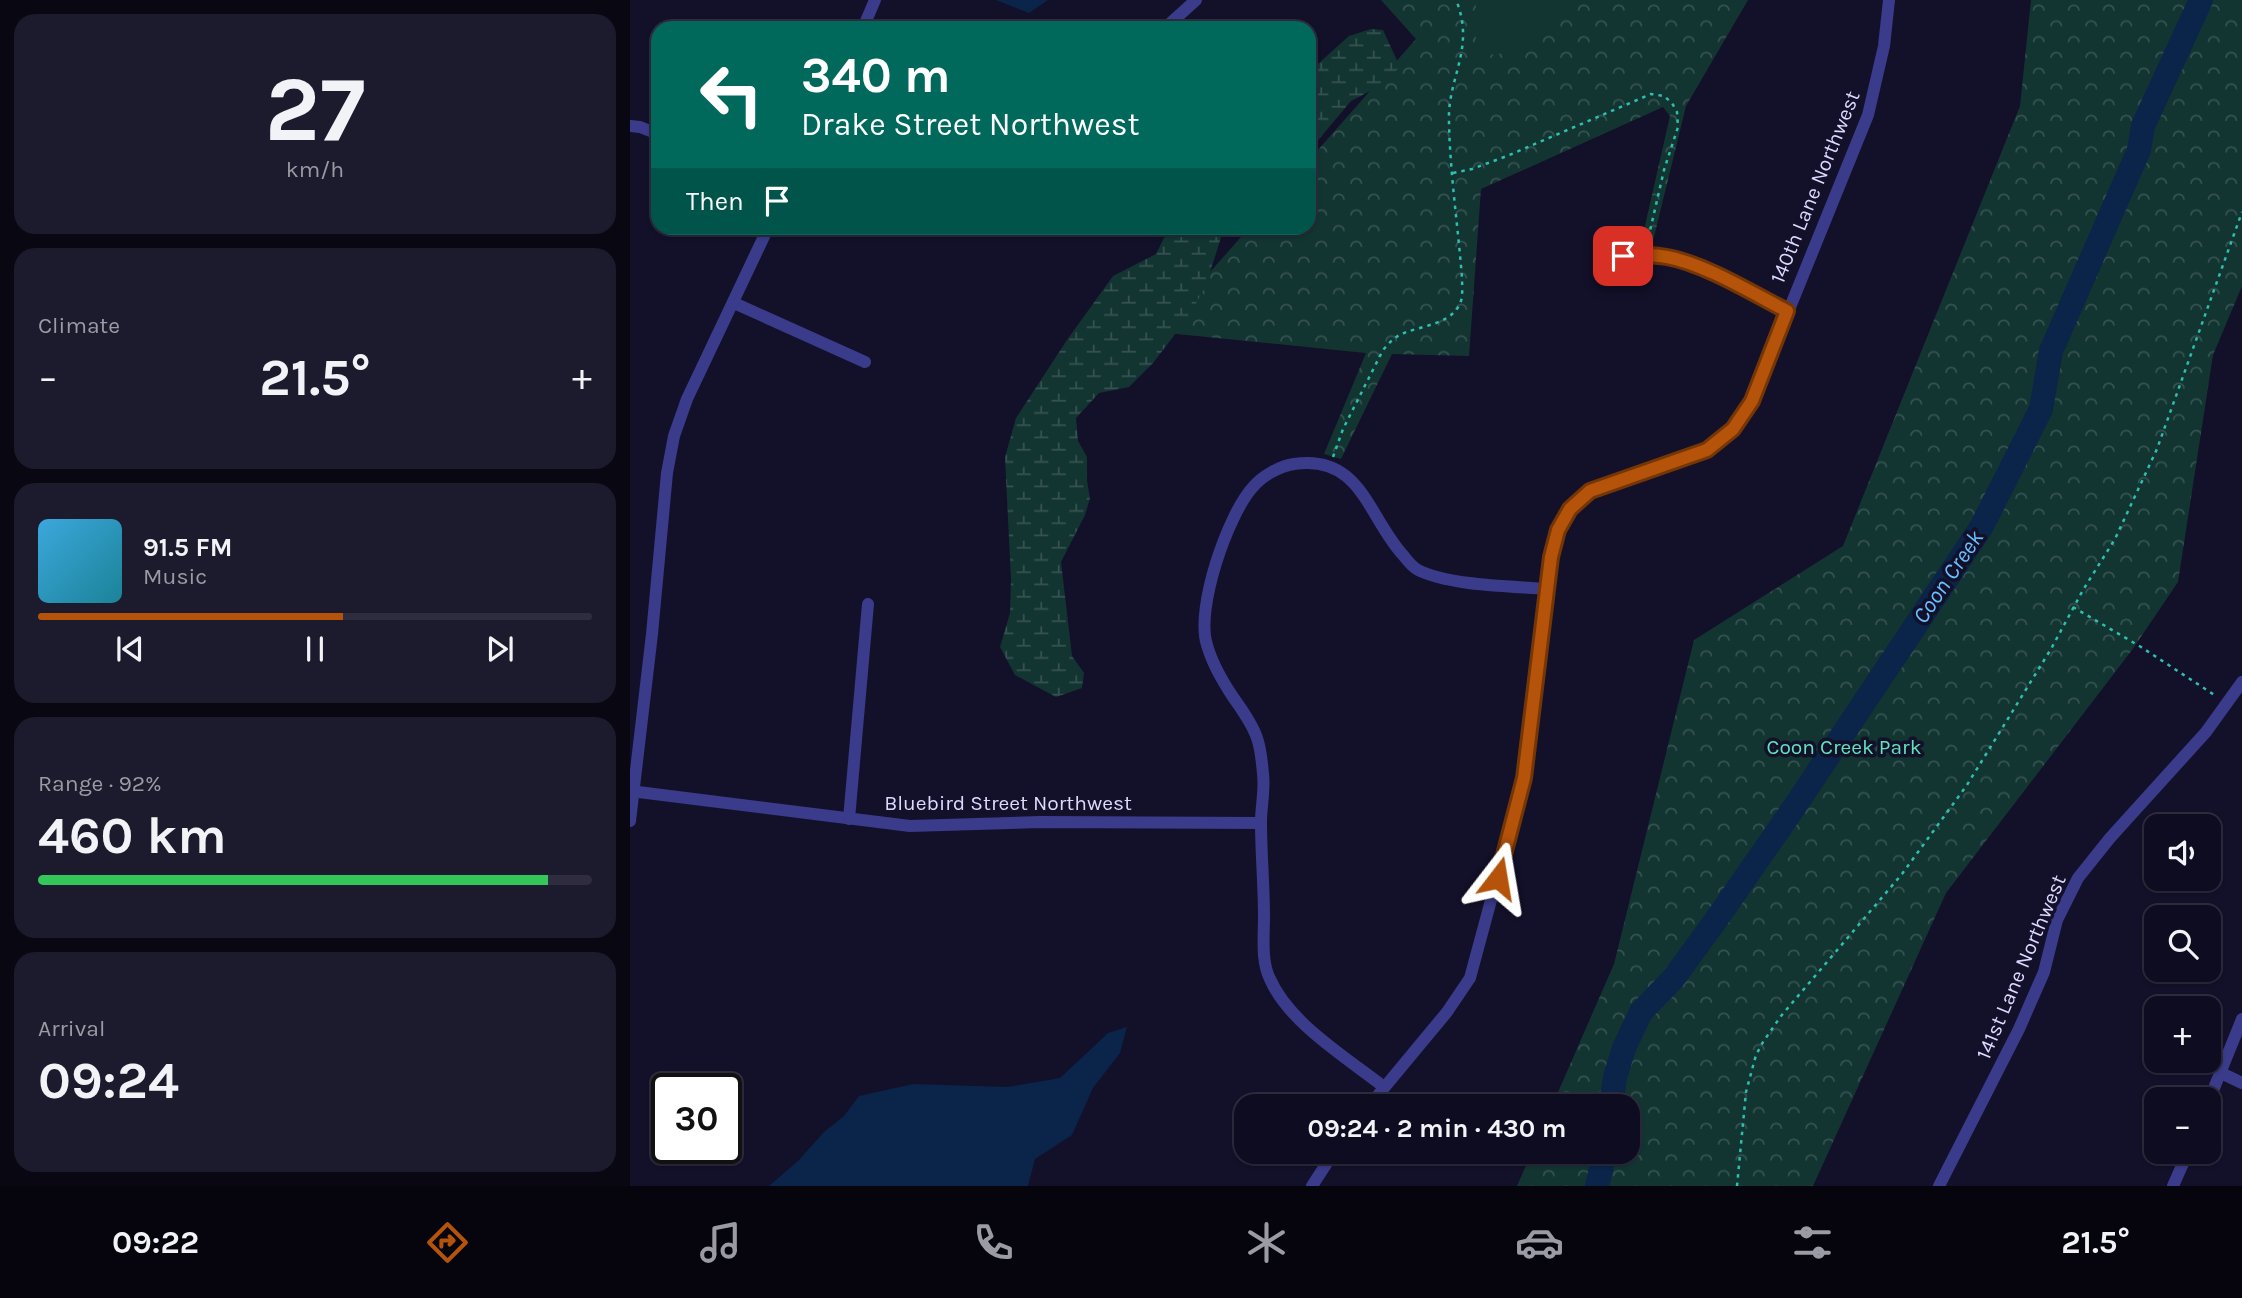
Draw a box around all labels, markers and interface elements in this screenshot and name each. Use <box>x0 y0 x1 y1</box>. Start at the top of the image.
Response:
text: 340 m <box>801 47 951 104</box>
icon: left <box>686 49 777 140</box>
text: 27 <box>265 57 365 163</box>
street label: 140th Lane Northwest <box>1765 87 1865 287</box>
text: Drake Street Northwest <box>801 106 1140 143</box>
text: km/h <box>286 156 344 183</box>
icon: arrive <box>758 182 796 220</box>
text: Then <box>686 186 744 217</box>
pin <box>1593 226 1653 286</box>
icon: arrive <box>1604 237 1642 275</box>
text: Climate <box>38 312 120 339</box>
text: 21.5° <box>259 347 371 408</box>
text: − <box>38 355 58 400</box>
text: + <box>572 355 592 400</box>
water label: Coon Creek <box>1907 525 1989 629</box>
text: 91.5 FM <box>143 532 232 563</box>
text: Music <box>143 563 207 590</box>
icon: previous <box>111 630 149 668</box>
icon: pause <box>296 630 334 668</box>
icon: next <box>481 630 519 668</box>
park label: Coon Creek Park <box>1767 735 1922 759</box>
text: Range · 92% <box>38 770 162 797</box>
street label: Bluebird Street Northwest <box>884 791 1132 815</box>
text: 460 km <box>38 805 227 866</box>
map controls <box>2144 814 2221 1164</box>
button: sound <box>2144 814 2221 891</box>
position arrow <box>1461 841 1535 915</box>
street label: 141st Lane Northwest <box>1971 871 2071 1063</box>
button: search <box>2144 905 2221 982</box>
button: + <box>2144 996 2221 1073</box>
text: Arrival <box>38 1015 105 1042</box>
text: 09:24 <box>38 1050 179 1111</box>
speed limit sign: 30 <box>651 1073 742 1164</box>
button: − <box>2144 1087 2221 1164</box>
text: 09:24 · 2 min · 430 m <box>1307 1113 1567 1144</box>
icon: directions <box>423 1218 472 1267</box>
icon: music <box>696 1218 745 1267</box>
icon: phone <box>969 1218 1018 1267</box>
icon: climate <box>1242 1218 1291 1267</box>
icon: car <box>1515 1218 1564 1267</box>
icon: filters <box>1788 1218 1837 1267</box>
text: 09:22 <box>112 1224 199 1261</box>
text: 21.5° <box>2061 1224 2130 1261</box>

